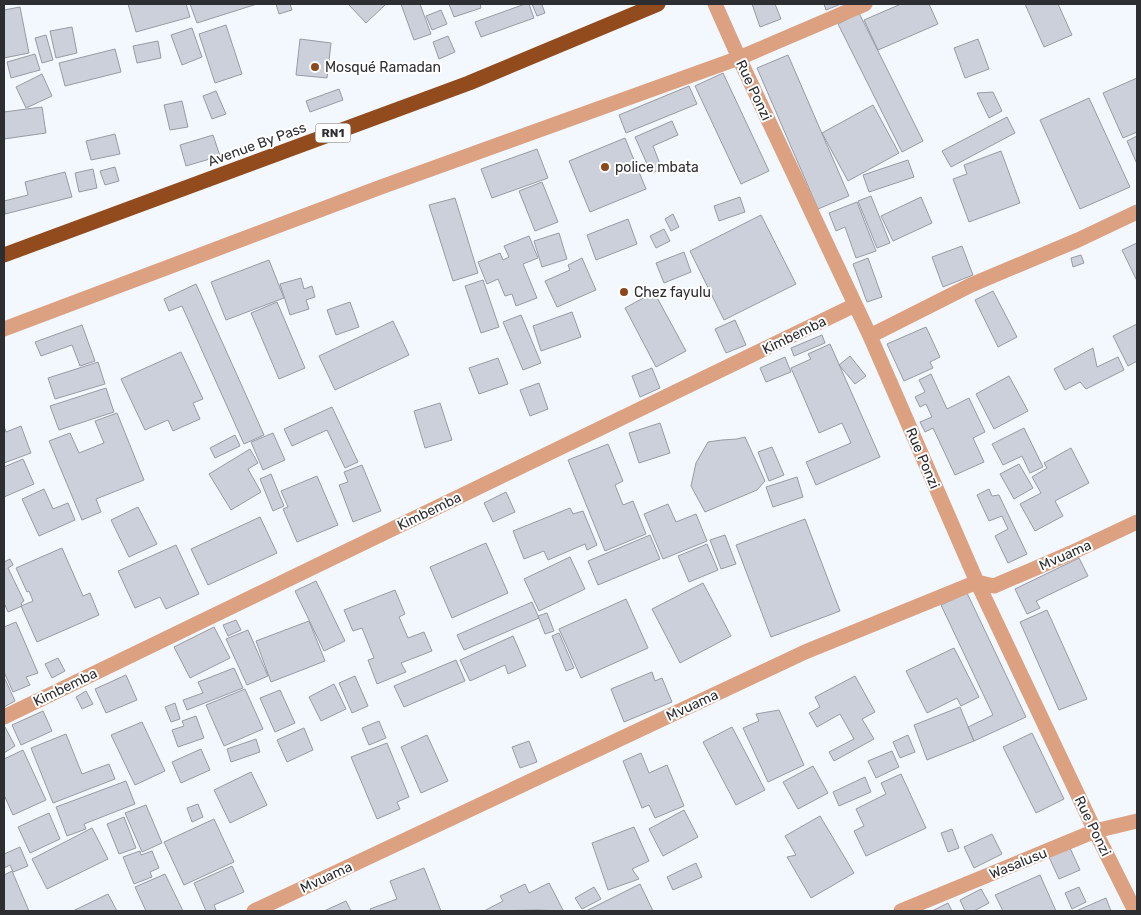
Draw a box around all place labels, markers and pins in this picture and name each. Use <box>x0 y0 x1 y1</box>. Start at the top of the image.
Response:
place label: Mosqué Ramadan <box>325 59 441 76</box>
marker: Mosqué Ramadan <box>309 61 321 73</box>
place label: police mbata <box>615 159 699 176</box>
marker: police mbata <box>599 161 611 173</box>
place label: Chez fayulu <box>634 284 711 301</box>
marker: Chez fayulu <box>618 286 630 298</box>

